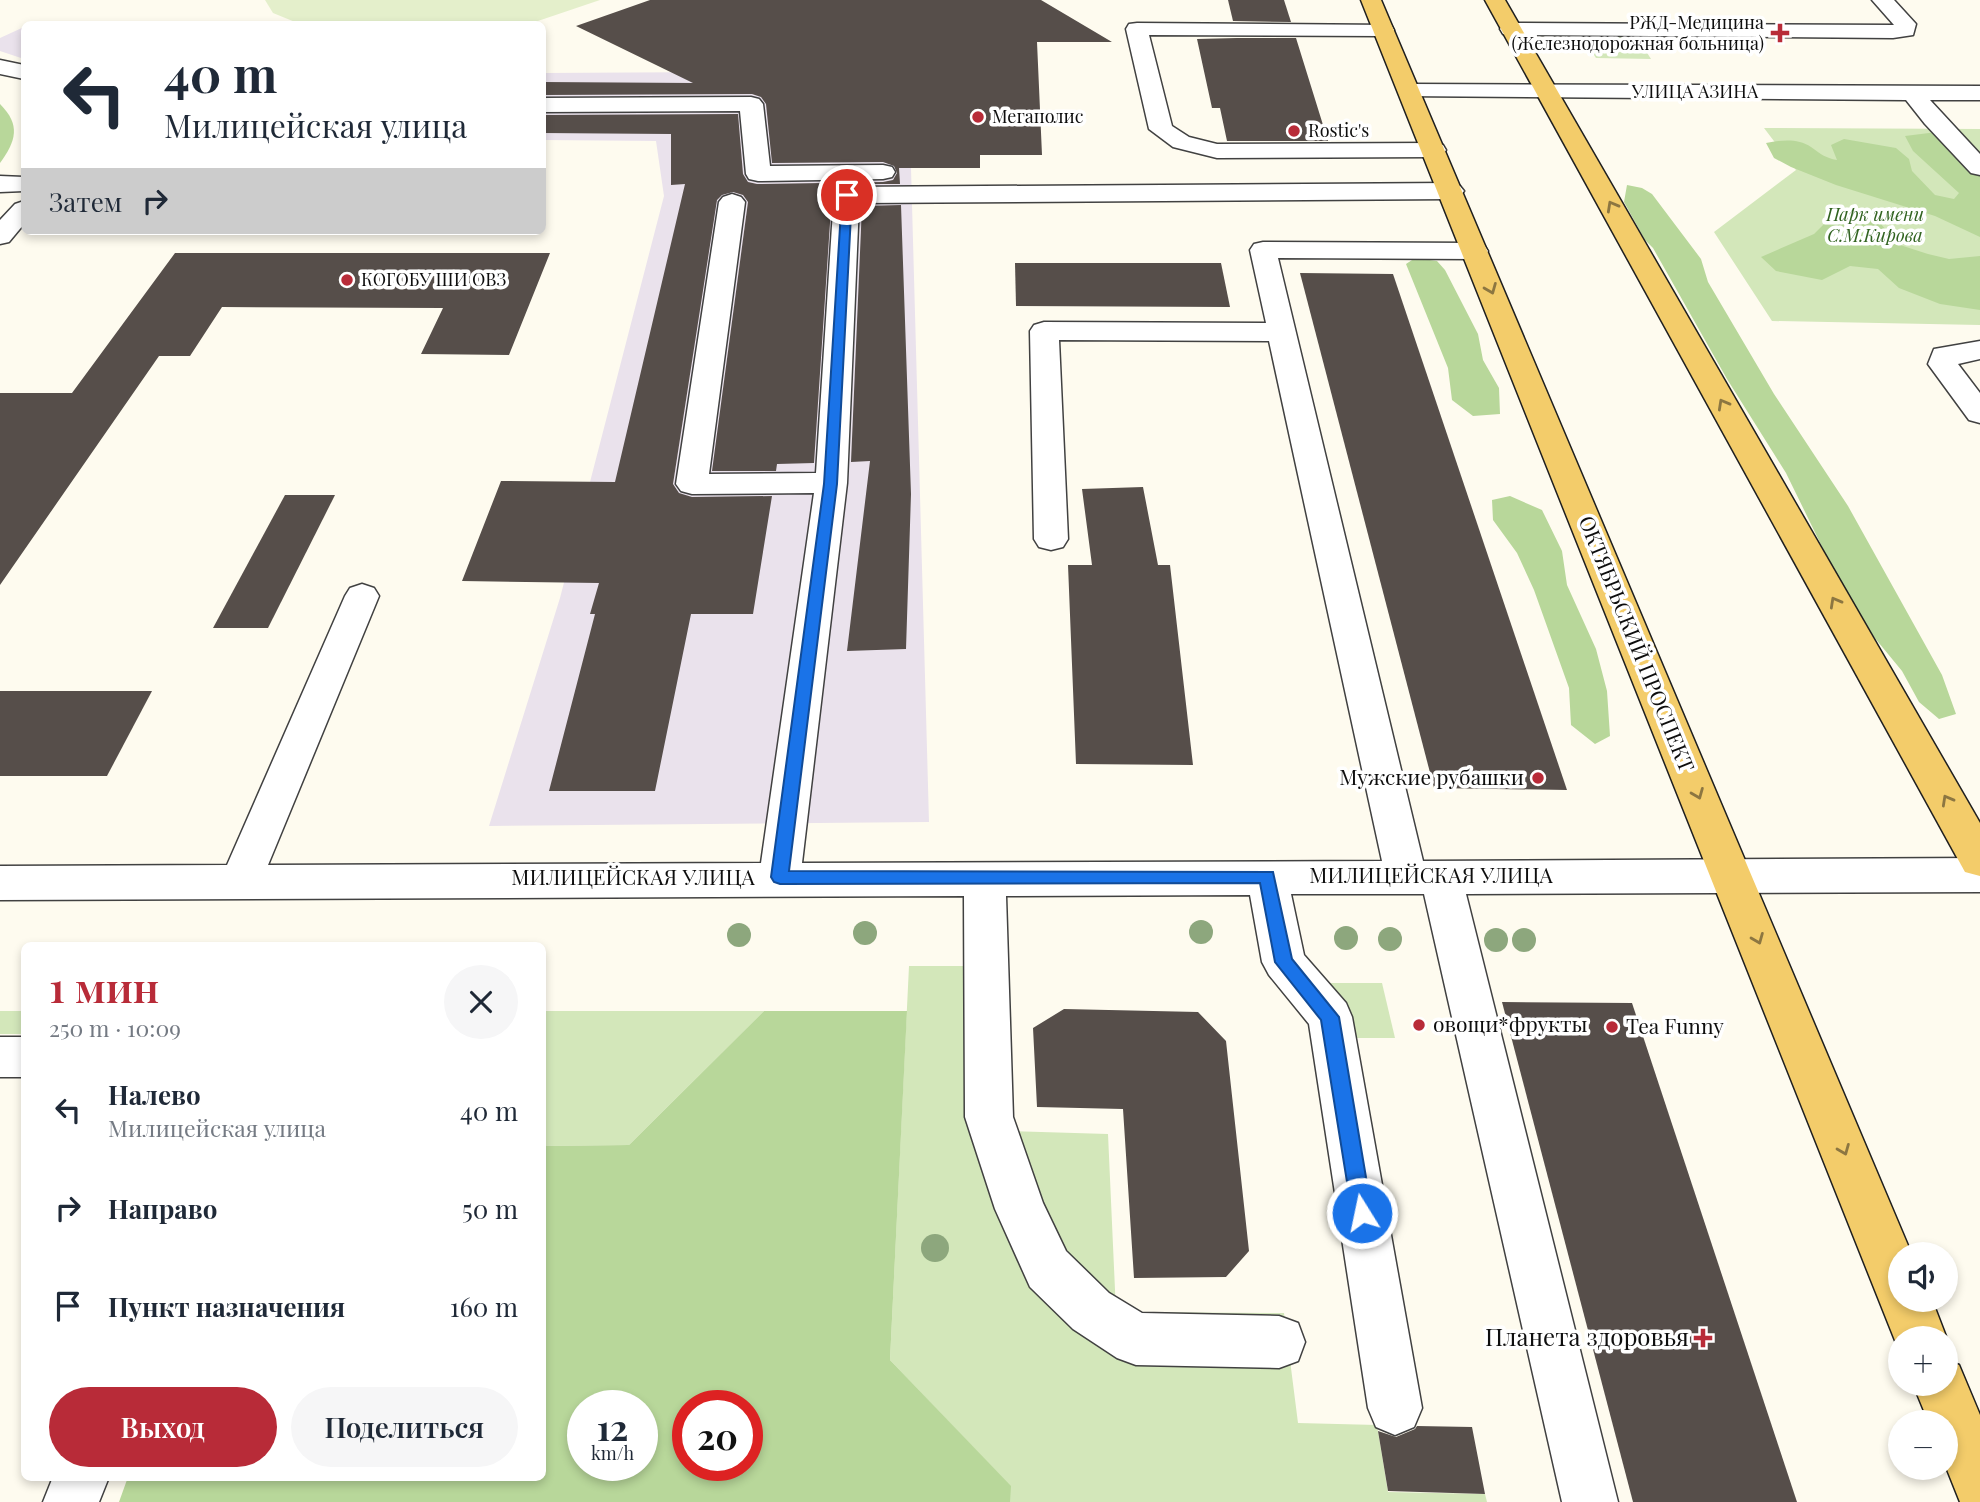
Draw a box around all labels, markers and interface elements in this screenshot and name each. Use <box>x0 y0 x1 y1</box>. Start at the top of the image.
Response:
place label: РЖД-Медицина (Железнодорожная больница) <box>1511 10 1764 55</box>
marker: РЖД-Медицина (Железнодорожная больница) <box>1770 23 1790 43</box>
text: 40 m <box>164 40 277 105</box>
icon: left <box>49 49 140 140</box>
street label: УЛИЦА АЗИНА <box>1631 79 1759 103</box>
text: Милицейская улица <box>164 103 467 146</box>
place label: Мегаполис <box>992 104 1084 128</box>
marker: Мегаполис <box>970 109 986 125</box>
place label: Rostiс's <box>1308 118 1369 142</box>
marker: Rostiс's <box>1286 123 1302 139</box>
pin <box>817 165 877 225</box>
icon: arrive <box>828 176 866 214</box>
icon: right <box>136 182 174 220</box>
text: Затем <box>49 184 122 219</box>
one-way arrow <box>1607 200 1620 213</box>
park label: Парк имени С.М.Кирова <box>1825 202 1924 247</box>
place label: КОГОБУ ШИ ОВЗ <box>361 267 507 291</box>
marker: КОГОБУ ШИ ОВЗ <box>339 272 355 288</box>
one-way arrow <box>1483 282 1497 295</box>
one-way arrow <box>1718 399 1731 411</box>
street label: ОКТЯБРЬСКИЙ ПРОСПЕКТ <box>1574 511 1702 775</box>
one-way arrow <box>1830 597 1843 609</box>
place label: Мужские рубашки <box>1339 762 1524 790</box>
marker: Мужские рубашки <box>1530 770 1546 786</box>
one-way arrow <box>1690 787 1704 800</box>
one-way arrow <box>1942 795 1955 808</box>
street label: МИЛИЦЕЙСКАЯ УЛИЦА <box>1309 860 1553 888</box>
street label: МИЛИЦЕЙСКАЯ УЛИЦА <box>511 862 755 890</box>
one-way arrow <box>1749 933 1763 945</box>
text: 1 мин <box>49 958 159 1014</box>
button: close <box>444 965 518 1039</box>
place label: овощи*фрукты <box>1433 1009 1588 1037</box>
place label: Tea Funny <box>1626 1011 1724 1039</box>
text: 250 m · 10:09 <box>49 1012 181 1043</box>
marker: овощи*фрукты <box>1411 1017 1427 1033</box>
marker: Tea Funny <box>1604 1019 1620 1035</box>
text: Налево <box>108 1077 201 1112</box>
icon: left <box>49 1091 87 1129</box>
text: 40 m <box>460 1093 518 1128</box>
text: Милицейская улица <box>108 1112 326 1143</box>
one-way arrow <box>1835 1143 1849 1155</box>
position arrow <box>1325 1176 1399 1250</box>
icon: right <box>49 1189 87 1227</box>
text: Направо <box>108 1191 217 1226</box>
text: 50 m <box>462 1191 518 1226</box>
map controls <box>1888 1242 1958 1480</box>
button: sound <box>1888 1242 1958 1312</box>
icon: arrive <box>49 1287 87 1325</box>
text: Пункт назначения <box>108 1289 345 1324</box>
text: 160 m <box>450 1289 518 1324</box>
place label: Планета здоровья <box>1485 1320 1689 1352</box>
button: + <box>1888 1326 1958 1396</box>
marker: Планета здоровья <box>1695 1330 1711 1346</box>
button: Выход <box>49 1387 277 1467</box>
button: Поделиться <box>291 1387 518 1467</box>
speed limit sign: 20 <box>672 1390 763 1481</box>
text: 12 <box>597 1403 628 1450</box>
button: − <box>1888 1410 1958 1480</box>
text: km/h <box>591 1441 634 1465</box>

